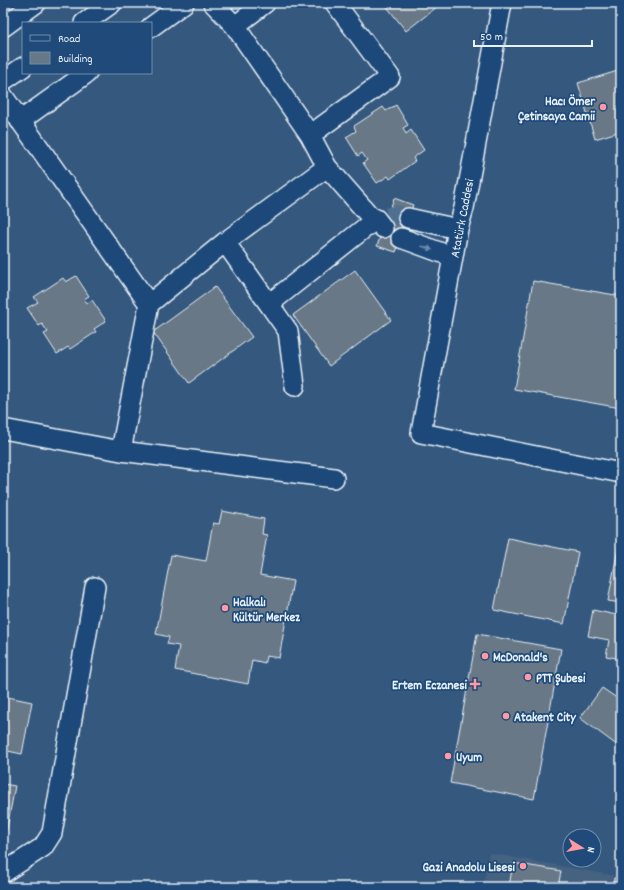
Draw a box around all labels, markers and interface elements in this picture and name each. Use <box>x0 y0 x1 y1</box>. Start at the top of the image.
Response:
legend <box>22 22 152 74</box>
scale bar <box>474 22 592 48</box>
text: 50 m <box>480 29 503 46</box>
text: Road <box>58 31 80 48</box>
text: Building <box>58 51 93 68</box>
place label: Hacı Ömer Çetinsaya Camii <box>518 93 596 127</box>
marker: Hacı Ömer Çetinsaya Camii <box>598 102 608 112</box>
street label: Atatürk Caddesi <box>447 177 481 259</box>
one-way arrow <box>421 245 433 251</box>
place label: Halkalı Kültür Merkez <box>233 594 301 628</box>
marker: Halkalı Kültür Merkez <box>220 603 230 613</box>
place label: McDonald's <box>493 649 548 668</box>
marker: McDonald's <box>480 651 490 661</box>
place label: PTT Şubesi <box>536 670 586 689</box>
marker: PTT Şubesi <box>523 672 533 682</box>
place label: Ertem Eczanesi <box>392 677 468 696</box>
marker: Ertem Eczanesi <box>470 679 480 689</box>
place label: Atakent City <box>514 709 576 728</box>
marker: Atakent City <box>501 711 511 721</box>
place label: Uyum <box>456 749 482 768</box>
marker: Uyum <box>443 751 453 761</box>
north arrow <box>562 828 602 868</box>
text: N <box>581 845 598 854</box>
place label: Gazi Anadolu Lisesi <box>423 859 516 878</box>
marker: Gazi Anadolu Lisesi <box>518 861 528 871</box>

